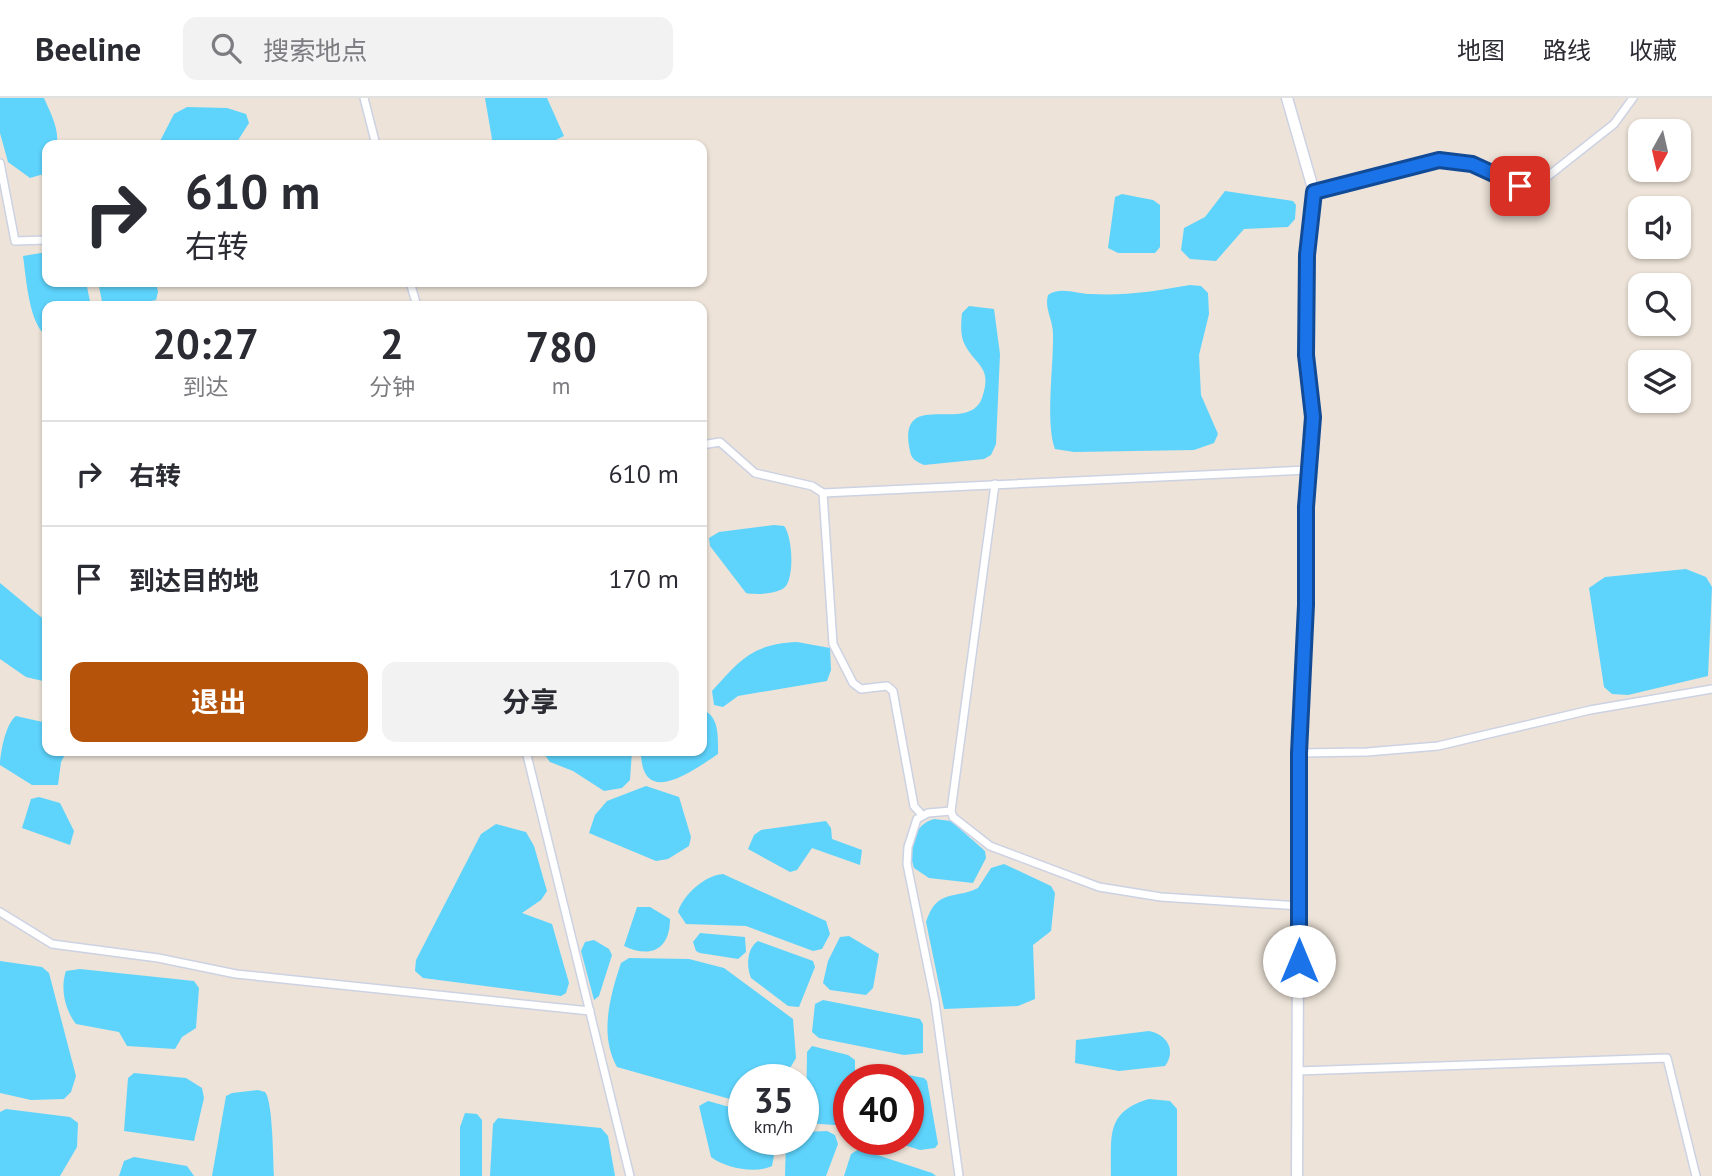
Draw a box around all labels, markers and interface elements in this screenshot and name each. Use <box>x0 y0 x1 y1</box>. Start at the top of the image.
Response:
search box <box>183 17 673 80</box>
text: Beeline <box>35 27 141 70</box>
icon: search <box>207 29 245 67</box>
text: 搜索地点 <box>263 34 367 67</box>
text: 地图 <box>1457 35 1505 66</box>
text: 路线 <box>1543 35 1591 66</box>
text: 收藏 <box>1629 35 1677 66</box>
north arrow <box>1628 119 1690 182</box>
map controls <box>1628 119 1691 413</box>
pin <box>1490 156 1550 216</box>
text: 610 m <box>185 159 320 223</box>
icon: arrive <box>1501 167 1539 205</box>
icon: right <box>70 168 161 259</box>
button: sound <box>1628 196 1691 259</box>
text: 右转 <box>185 225 249 267</box>
button: search <box>1628 273 1691 336</box>
text: 20:27 <box>152 316 259 371</box>
text: 2 <box>380 316 404 371</box>
text: 780 <box>525 319 597 374</box>
button: layers <box>1628 350 1691 413</box>
text: m <box>552 371 570 400</box>
text: 到达 <box>183 372 229 401</box>
text: 分钟 <box>369 372 415 401</box>
icon: right <box>70 455 108 493</box>
text: 610 m <box>608 457 679 490</box>
text: 右转 <box>129 459 181 492</box>
icon: arrive <box>70 560 108 598</box>
text: 170 m <box>608 562 679 595</box>
text: 到达目的地 <box>129 564 259 597</box>
button: 退出 <box>70 662 368 742</box>
button: 分享 <box>382 662 679 742</box>
position arrow <box>1262 924 1336 998</box>
speed limit sign: 40 <box>833 1064 924 1155</box>
text: 35 <box>754 1077 793 1123</box>
text: km/h <box>754 1115 793 1138</box>

